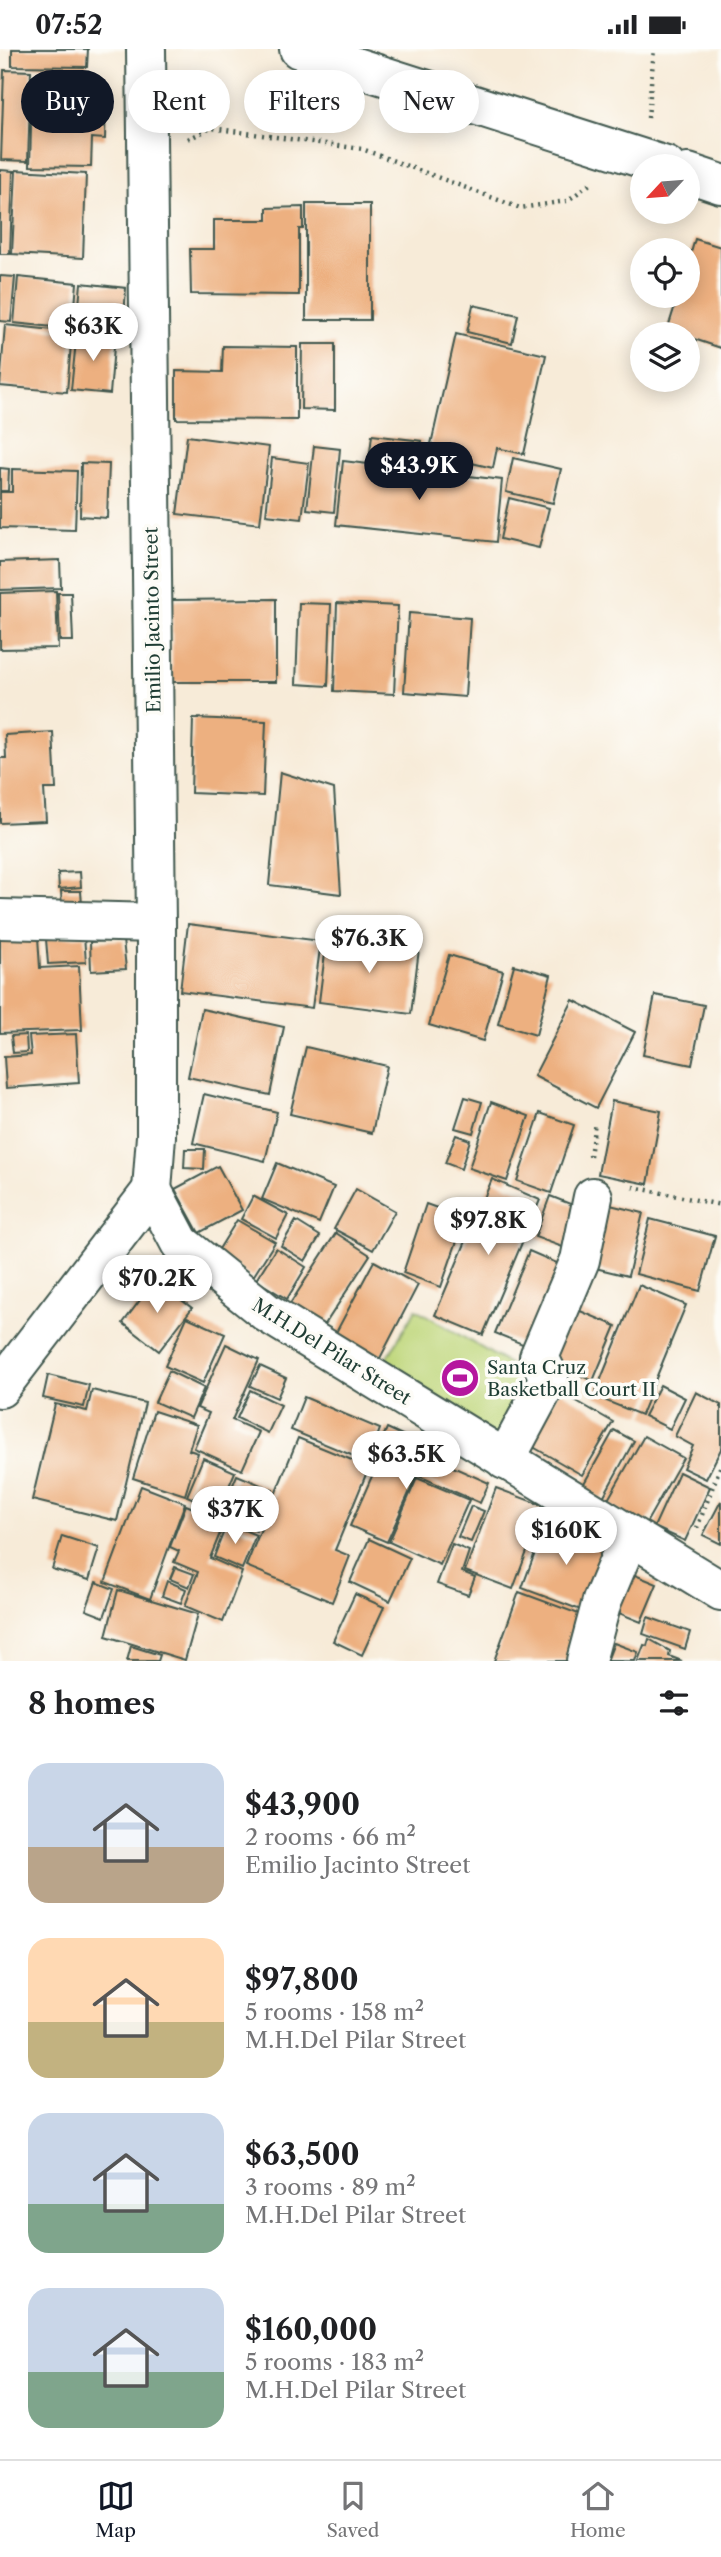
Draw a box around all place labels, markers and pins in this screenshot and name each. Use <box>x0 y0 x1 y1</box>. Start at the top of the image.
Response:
pin: $63K <box>52 303 134 363</box>
pin: $43.9K <box>362 442 476 502</box>
pin: $76.3K <box>312 915 426 975</box>
pin: $97.8K <box>431 1197 545 1257</box>
pin: $70.2K <box>100 1255 214 1315</box>
place label: Santa Cruz Basketball Court II <box>487 1356 656 1401</box>
sports icon: Santa Cruz Basketball Court II <box>439 1357 481 1399</box>
pin: $63.5K <box>349 1431 463 1491</box>
pin: $37K <box>194 1487 276 1546</box>
pin: $160K <box>517 1507 615 1567</box>

